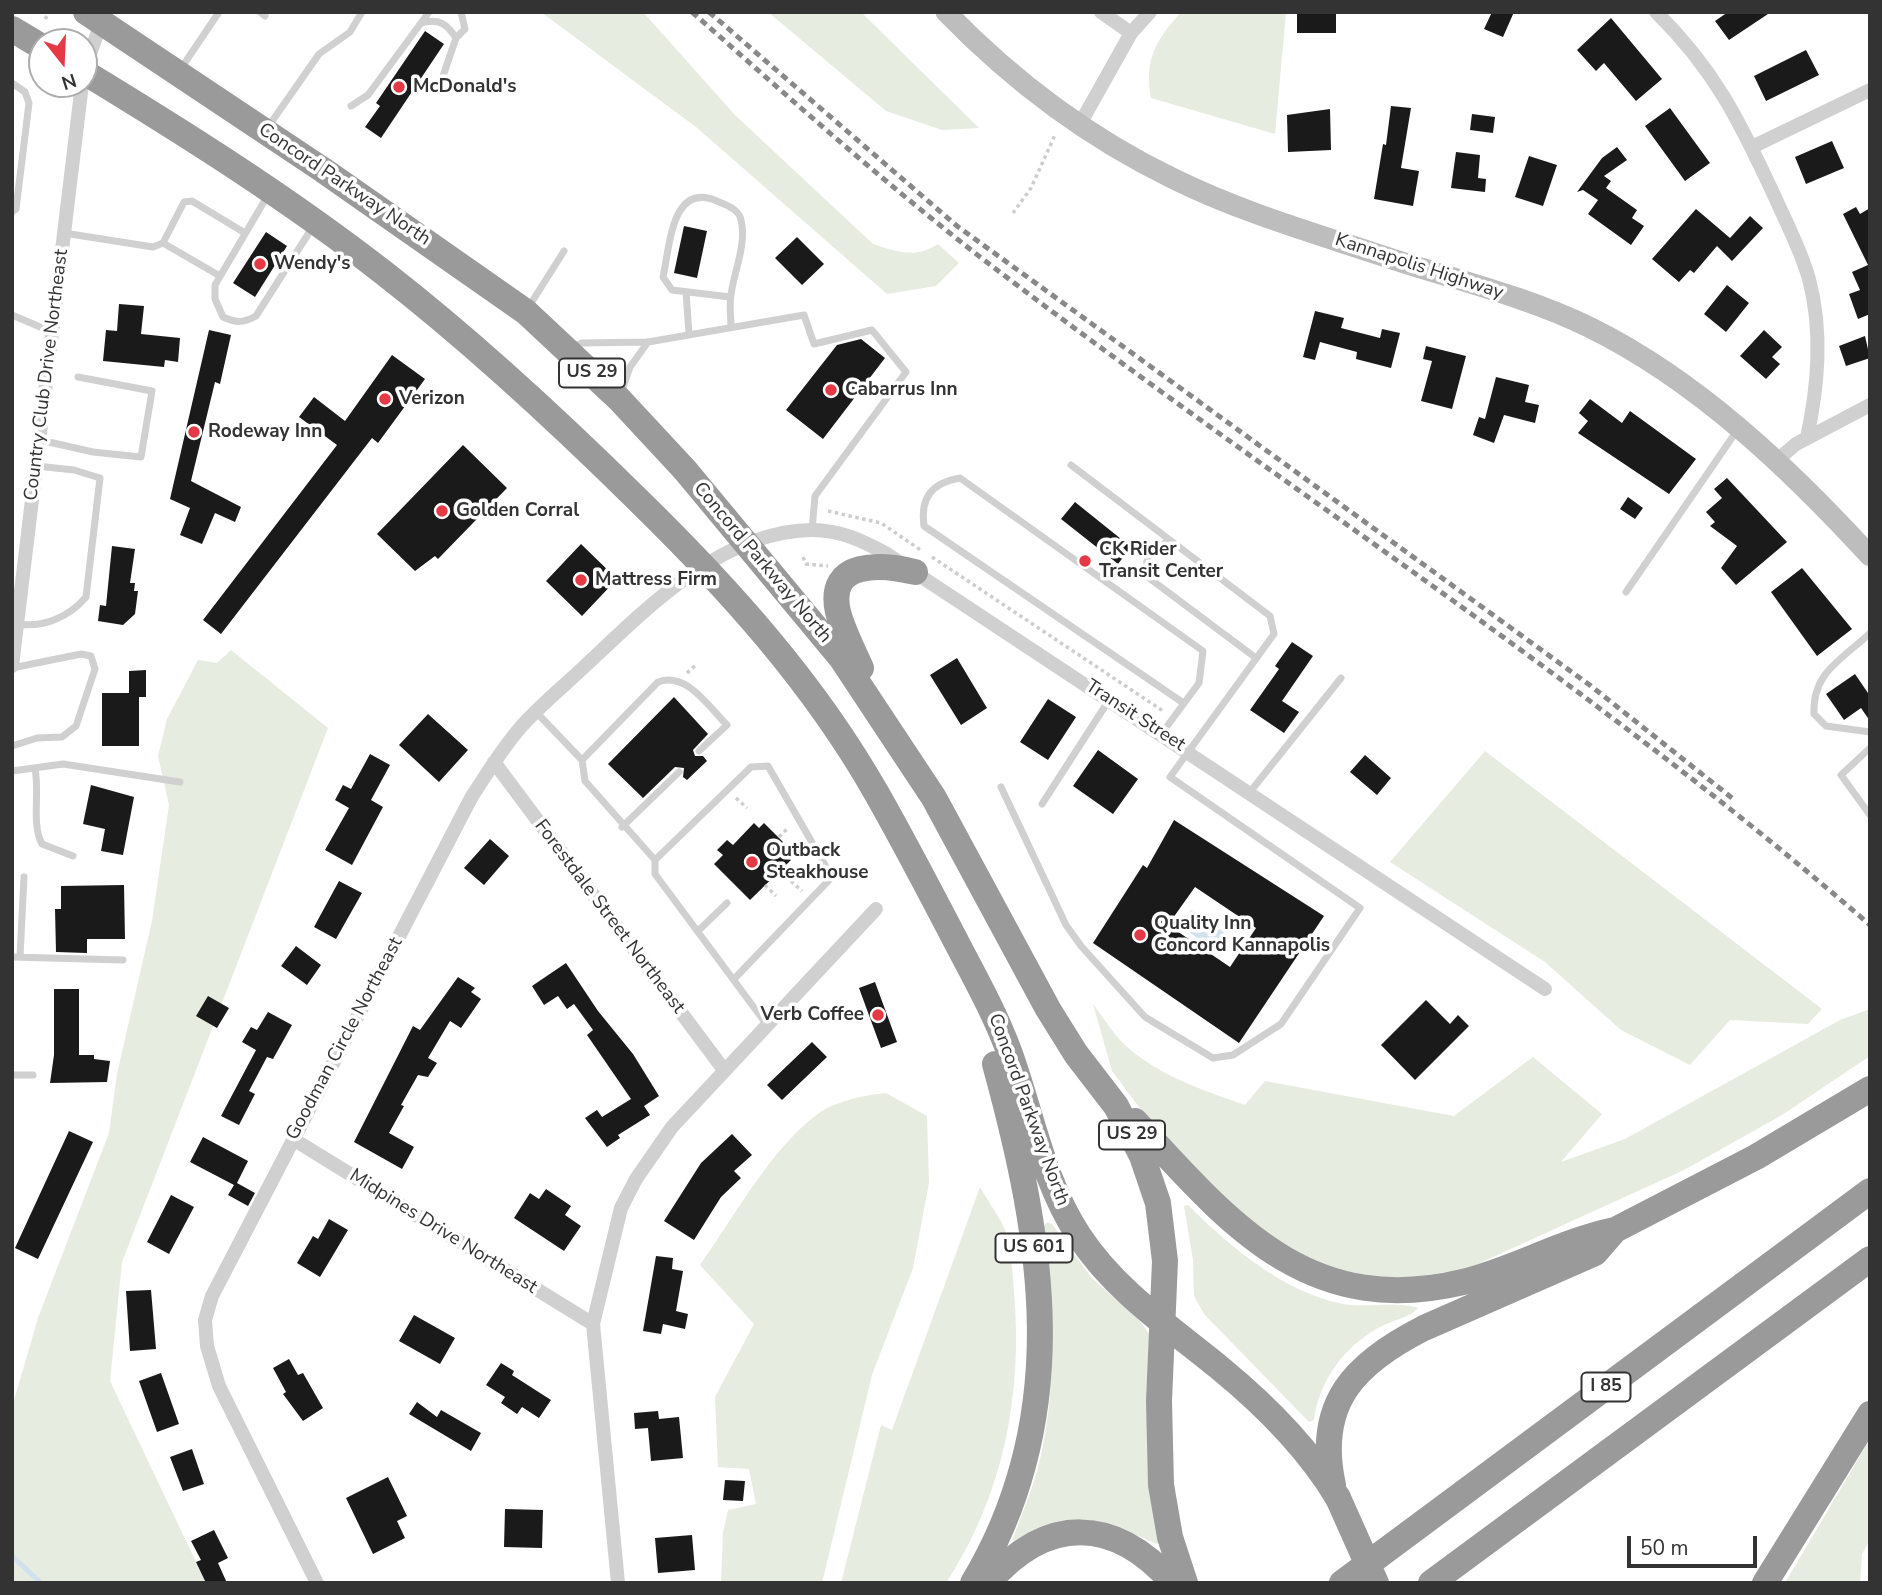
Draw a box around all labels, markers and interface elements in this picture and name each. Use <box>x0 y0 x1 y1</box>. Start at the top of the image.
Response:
north arrow <box>28 28 98 98</box>
text: N <box>58 67 80 96</box>
place label: McDonald's <box>413 76 517 98</box>
marker: McDonald's <box>391 79 407 95</box>
street label: Concord Parkway North <box>254 119 434 251</box>
street label: Kannapolis Highway <box>1332 229 1506 305</box>
street label: Country Club Drive Northeast <box>20 248 74 502</box>
place label: Wendy's <box>274 253 351 275</box>
marker: Wendy's <box>252 256 268 272</box>
road number: US 29 <box>559 358 625 388</box>
place label: Cabarrus Inn <box>845 379 958 401</box>
marker: Cabarrus Inn <box>823 382 839 398</box>
place label: Verizon <box>399 388 465 410</box>
marker: Verizon <box>377 391 393 407</box>
place label: Rodeway Inn <box>208 421 322 443</box>
marker: Rodeway Inn <box>186 424 202 440</box>
street label: Concord Parkway North <box>688 478 836 648</box>
place label: Golden Corral <box>456 500 579 522</box>
marker: Golden Corral <box>434 503 450 519</box>
place label: CK Rider Transit Center <box>1099 539 1223 583</box>
marker: CK Rider Transit Center <box>1077 553 1093 569</box>
place label: Mattress Firm <box>595 569 717 591</box>
marker: Mattress Firm <box>573 572 589 588</box>
street label: Transit Street <box>1081 675 1189 757</box>
street label: Forestdale Street Northeast <box>529 816 689 1018</box>
place label: Outback Steakhouse <box>766 840 869 884</box>
marker: Outback Steakhouse <box>744 854 760 870</box>
place label: Quality Inn Concord Kannapolis <box>1154 913 1330 957</box>
marker: Quality Inn Concord Kannapolis <box>1132 927 1148 943</box>
street label: Goodman Circle Northeast <box>282 934 408 1144</box>
place label: Verb Coffee <box>761 1004 864 1026</box>
marker: Verb Coffee <box>870 1007 886 1023</box>
street label: Concord Parkway North <box>983 1011 1073 1209</box>
road number: US 29 <box>1099 1120 1165 1150</box>
street label: Midpines Drive Northeast <box>345 1165 541 1299</box>
road number: US 601 <box>996 1233 1072 1262</box>
road number: I 85 <box>1582 1372 1630 1402</box>
scale bar <box>1630 1522 1759 1566</box>
text: 50 m <box>1640 1534 1689 1562</box>

